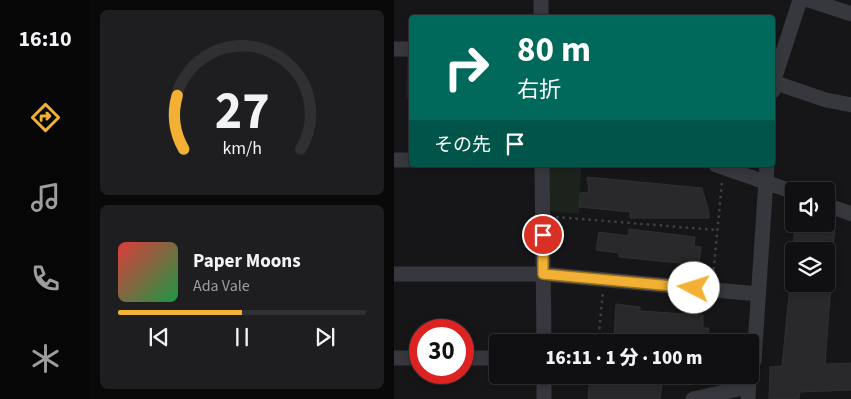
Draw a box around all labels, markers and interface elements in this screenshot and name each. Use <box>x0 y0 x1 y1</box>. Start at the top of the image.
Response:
text: 16:10 <box>18 23 72 55</box>
text: 80 m <box>517 25 591 75</box>
icon: right <box>434 35 499 100</box>
text: 右折 <box>517 74 561 106</box>
text: 27 <box>215 75 269 149</box>
icon: directions <box>28 100 63 135</box>
icon: arrive <box>501 130 529 158</box>
text: その先 <box>434 132 491 159</box>
text: km/h <box>222 136 262 161</box>
icon: music <box>28 180 63 215</box>
map controls <box>785 182 835 292</box>
button: sound <box>785 182 835 232</box>
pin <box>522 214 564 256</box>
icon: arrive <box>529 221 557 249</box>
button: layers <box>785 242 835 292</box>
text: Paper Moons <box>193 248 301 275</box>
icon: phone <box>28 261 63 296</box>
position arrow <box>667 261 719 313</box>
text: Ada Vale <box>193 275 250 297</box>
speed limit sign: 30 <box>409 319 474 384</box>
icon: previous <box>145 323 173 351</box>
icon: pause <box>228 323 256 351</box>
icon: next <box>311 323 339 351</box>
icon: climate <box>28 341 63 376</box>
text: 16:11 · 1 分 · 100 m <box>545 345 703 372</box>

